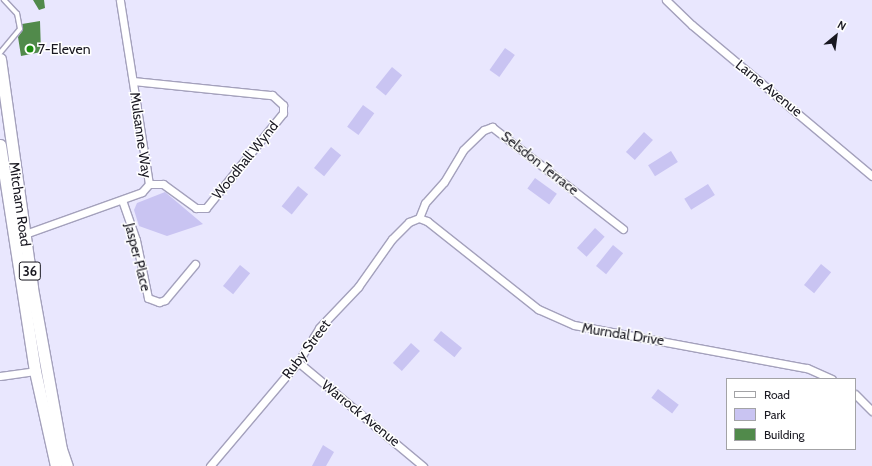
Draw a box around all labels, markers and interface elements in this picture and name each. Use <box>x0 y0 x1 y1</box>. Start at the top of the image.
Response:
north arrow <box>816 16 856 56</box>
text: N <box>835 17 849 34</box>
place label: 7-Eleven <box>38 41 91 57</box>
marker: 7-Eleven <box>25 44 35 54</box>
street label: Larne Avenue <box>732 56 806 120</box>
street label: Mulsanne Way <box>127 91 155 179</box>
street label: Woodhall Wynd <box>208 118 282 202</box>
street label: Selsdon Terrace <box>498 128 582 198</box>
street label: Mitcham Road <box>6 161 34 247</box>
street label: Jasper Place <box>121 221 155 293</box>
road number: 36 <box>18 260 42 282</box>
street label: Ruby Street <box>278 316 334 382</box>
street label: Murndal Drive <box>581 319 665 349</box>
street label: Warrock Avenue <box>318 376 404 450</box>
legend <box>726 378 856 450</box>
text: Road <box>764 387 790 402</box>
text: Park <box>764 407 786 422</box>
text: Building <box>764 427 805 442</box>

